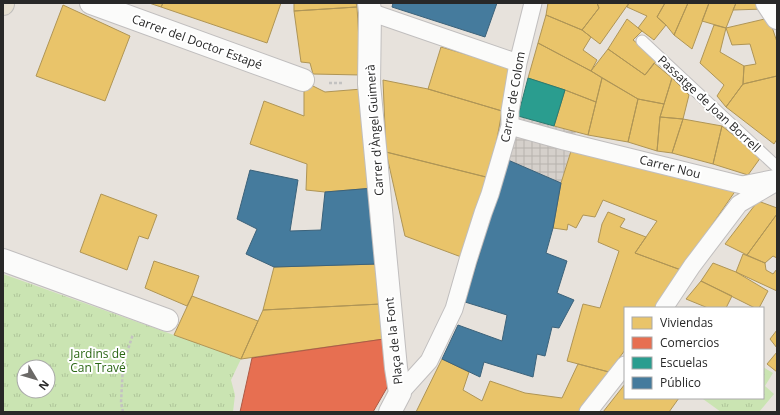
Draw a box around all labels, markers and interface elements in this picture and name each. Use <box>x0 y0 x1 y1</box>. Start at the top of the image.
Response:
street label: Carrer del Doctor Estapé <box>130 10 265 73</box>
street label: Carrer de Colom <box>496 50 529 144</box>
street label: Passatge de Joan Borrell <box>654 51 765 156</box>
street label: Carrer d'Àngel Guimerà <box>361 64 388 196</box>
street label: Carrer Nou <box>638 151 702 182</box>
street label: Plaça de la Font <box>380 297 407 385</box>
legend <box>624 307 764 399</box>
text: Viviendas <box>660 314 713 331</box>
text: Comercios <box>660 334 720 351</box>
park label: Jardins de Can Travé <box>69 345 126 376</box>
text: Escuelas <box>660 354 708 371</box>
north arrow <box>16 359 56 399</box>
text: Público <box>660 374 701 391</box>
text: N <box>36 377 53 394</box>

